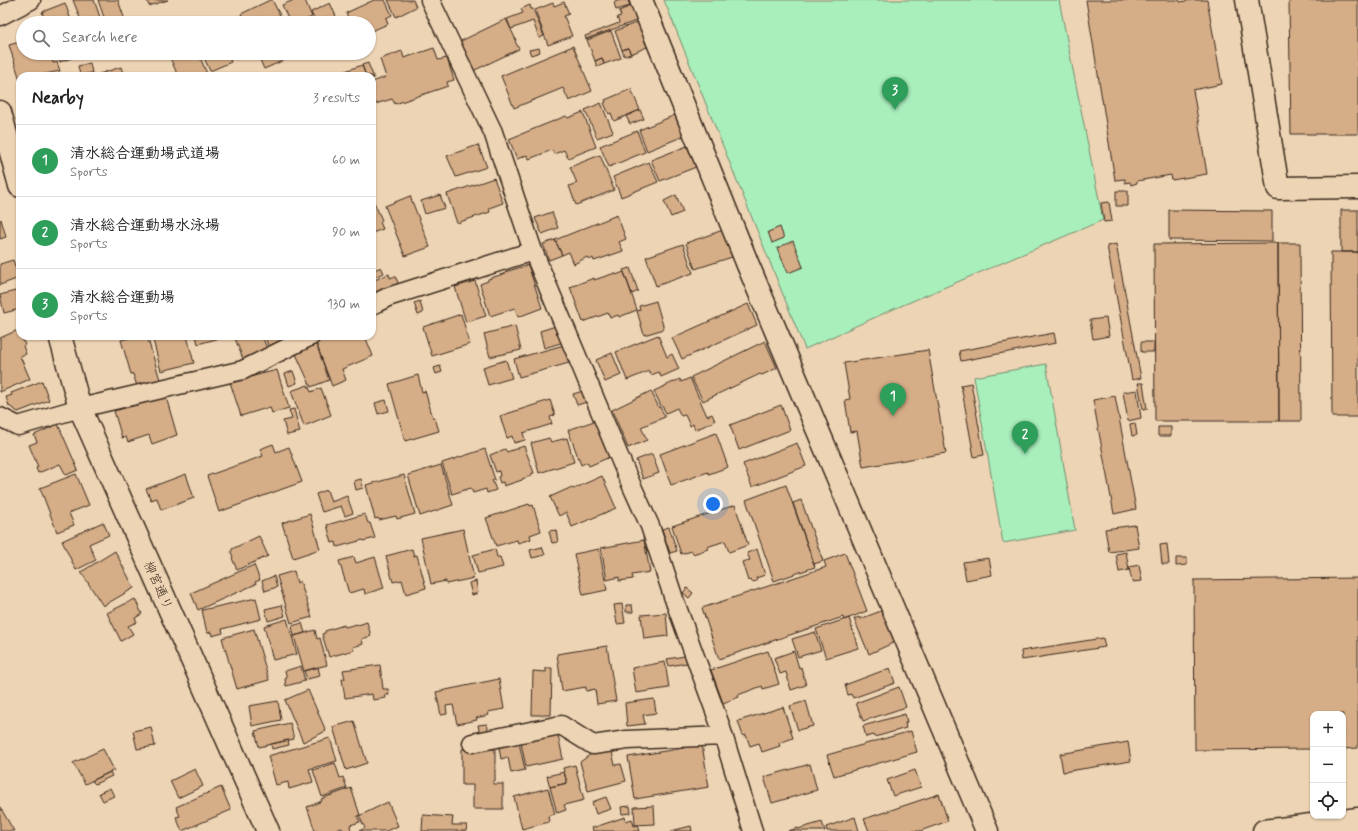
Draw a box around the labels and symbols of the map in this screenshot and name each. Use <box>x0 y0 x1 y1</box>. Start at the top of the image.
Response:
pin: 3 <box>882 77 908 110</box>
pin: 1 <box>880 383 906 416</box>
pin: 2 <box>1012 421 1038 454</box>
your location <box>703 494 723 514</box>
street label: 柳宮通り <box>139 558 176 613</box>

